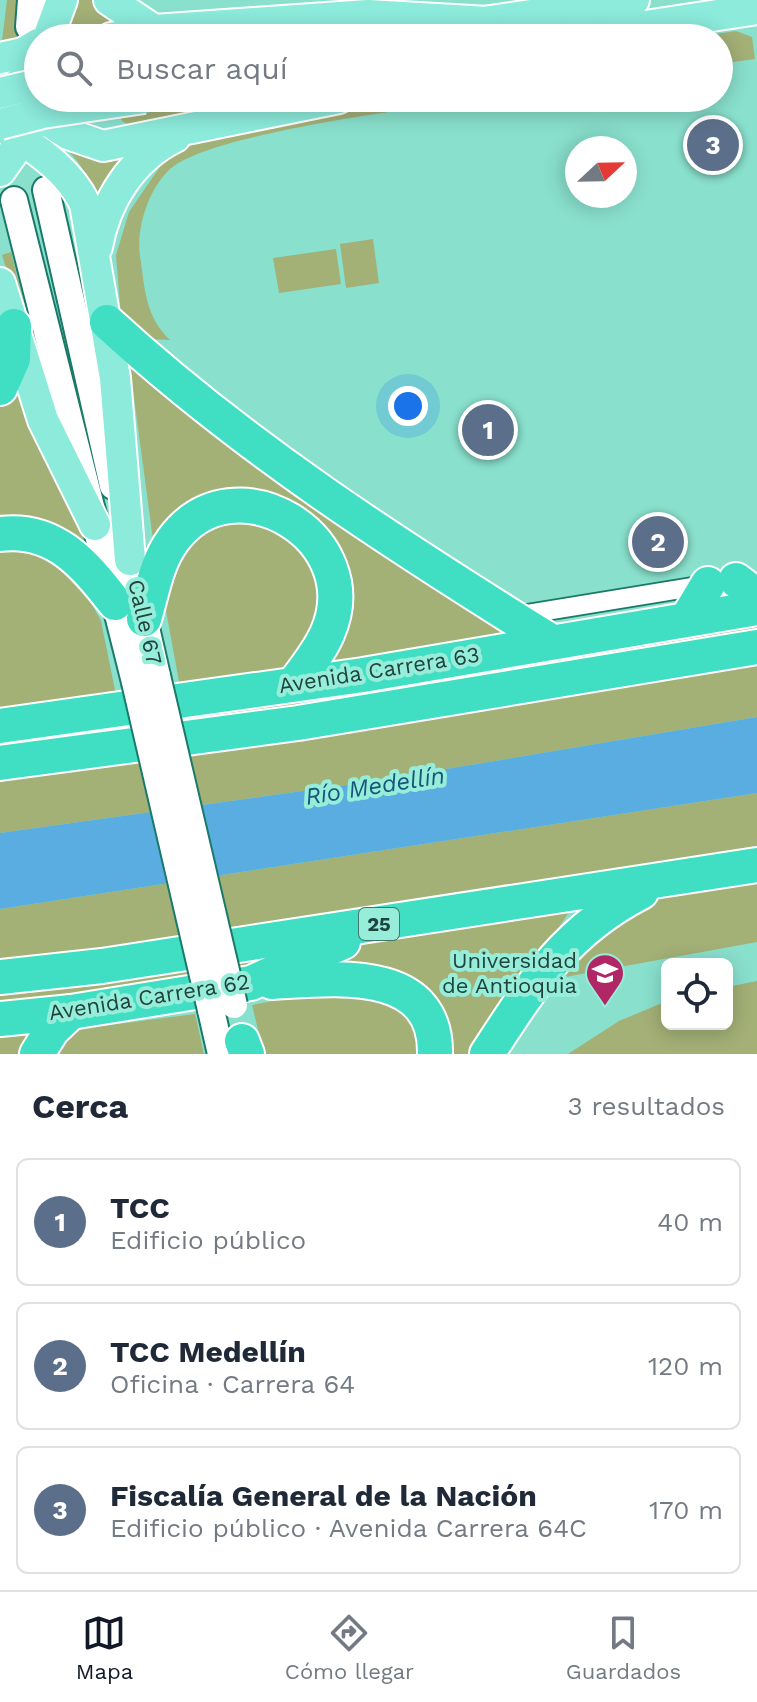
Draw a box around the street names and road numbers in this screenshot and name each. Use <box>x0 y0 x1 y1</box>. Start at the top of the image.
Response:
street label: Calle 67 <box>123 577 167 667</box>
street label: Avenida Carrera 63 <box>277 642 481 698</box>
road number: 25 <box>359 908 399 940</box>
street label: Avenida Carrera 62 <box>47 969 251 1025</box>

